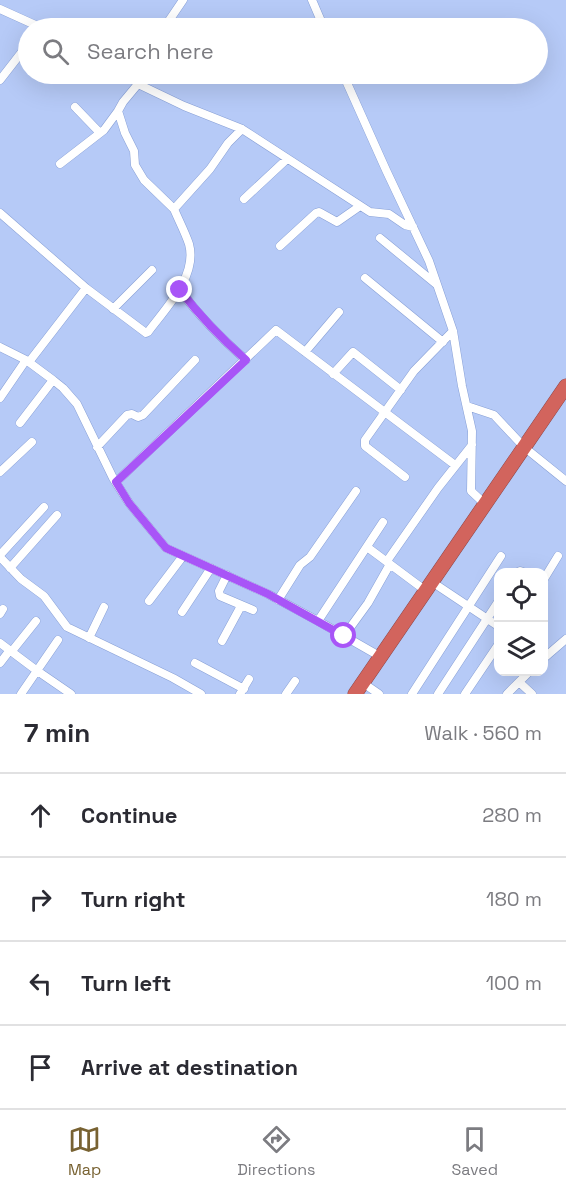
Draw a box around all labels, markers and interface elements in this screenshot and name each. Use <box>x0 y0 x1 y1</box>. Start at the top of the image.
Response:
search box <box>18 18 548 84</box>
icon: search <box>39 35 72 68</box>
text: Search here <box>87 37 214 65</box>
route end <box>166 276 192 302</box>
map controls <box>494 568 548 676</box>
button: locate <box>494 568 548 622</box>
route start <box>330 622 356 648</box>
button: layers <box>494 622 548 676</box>
text: 7 min <box>24 716 90 750</box>
text: Walk · 560 m <box>424 720 542 746</box>
icon: ahead <box>24 799 57 832</box>
text: Continue <box>81 801 177 829</box>
text: 280 m <box>482 802 542 828</box>
icon: right <box>24 883 57 916</box>
text: Turn right <box>81 885 186 913</box>
text: 180 m <box>486 886 542 912</box>
icon: left <box>24 967 57 1000</box>
text: Turn left <box>81 969 171 997</box>
text: 100 m <box>486 970 542 996</box>
icon: arrive <box>24 1051 57 1084</box>
text: Arrive at destination <box>81 1053 298 1081</box>
tab: Map <box>68 1123 101 1180</box>
tab: Directions <box>237 1123 316 1180</box>
tab: Saved <box>451 1123 498 1180</box>

